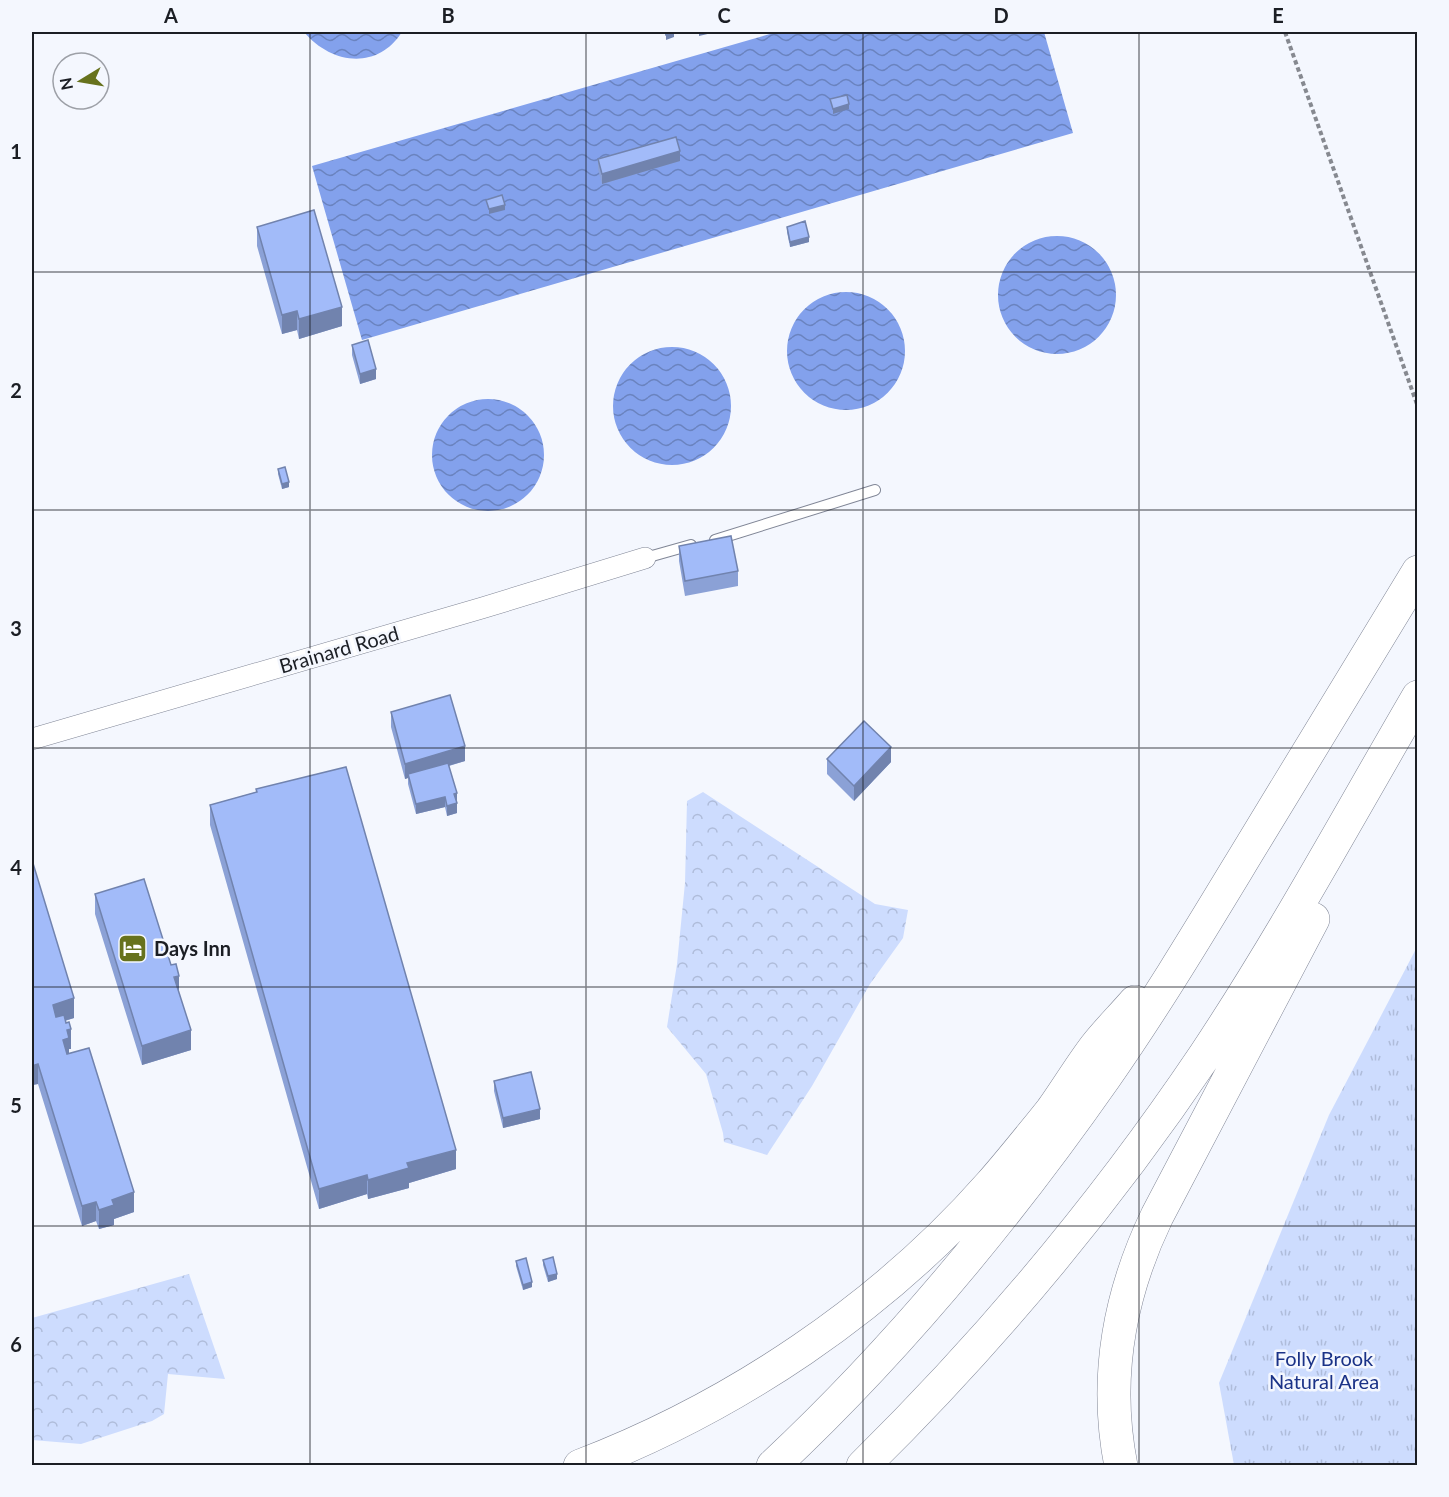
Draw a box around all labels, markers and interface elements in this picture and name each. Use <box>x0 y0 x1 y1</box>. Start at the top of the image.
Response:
text: A <box>163 3 178 27</box>
text: B <box>441 3 455 27</box>
text: C <box>717 3 731 27</box>
text: D <box>993 3 1009 27</box>
text: E <box>1272 3 1284 27</box>
north arrow <box>51 51 111 111</box>
text: N <box>55 76 76 92</box>
text: 1 <box>10 139 22 163</box>
text: 2 <box>10 378 22 402</box>
text: 3 <box>10 616 22 640</box>
street label: Brainard Road <box>276 621 401 678</box>
text: 4 <box>10 855 22 879</box>
hotel icon: Days Inn <box>117 933 149 965</box>
place label: Days Inn <box>154 936 231 960</box>
text: 5 <box>10 1093 22 1117</box>
text: 6 <box>10 1332 22 1356</box>
park label: Folly Brook Natural Area <box>1269 1346 1379 1393</box>

